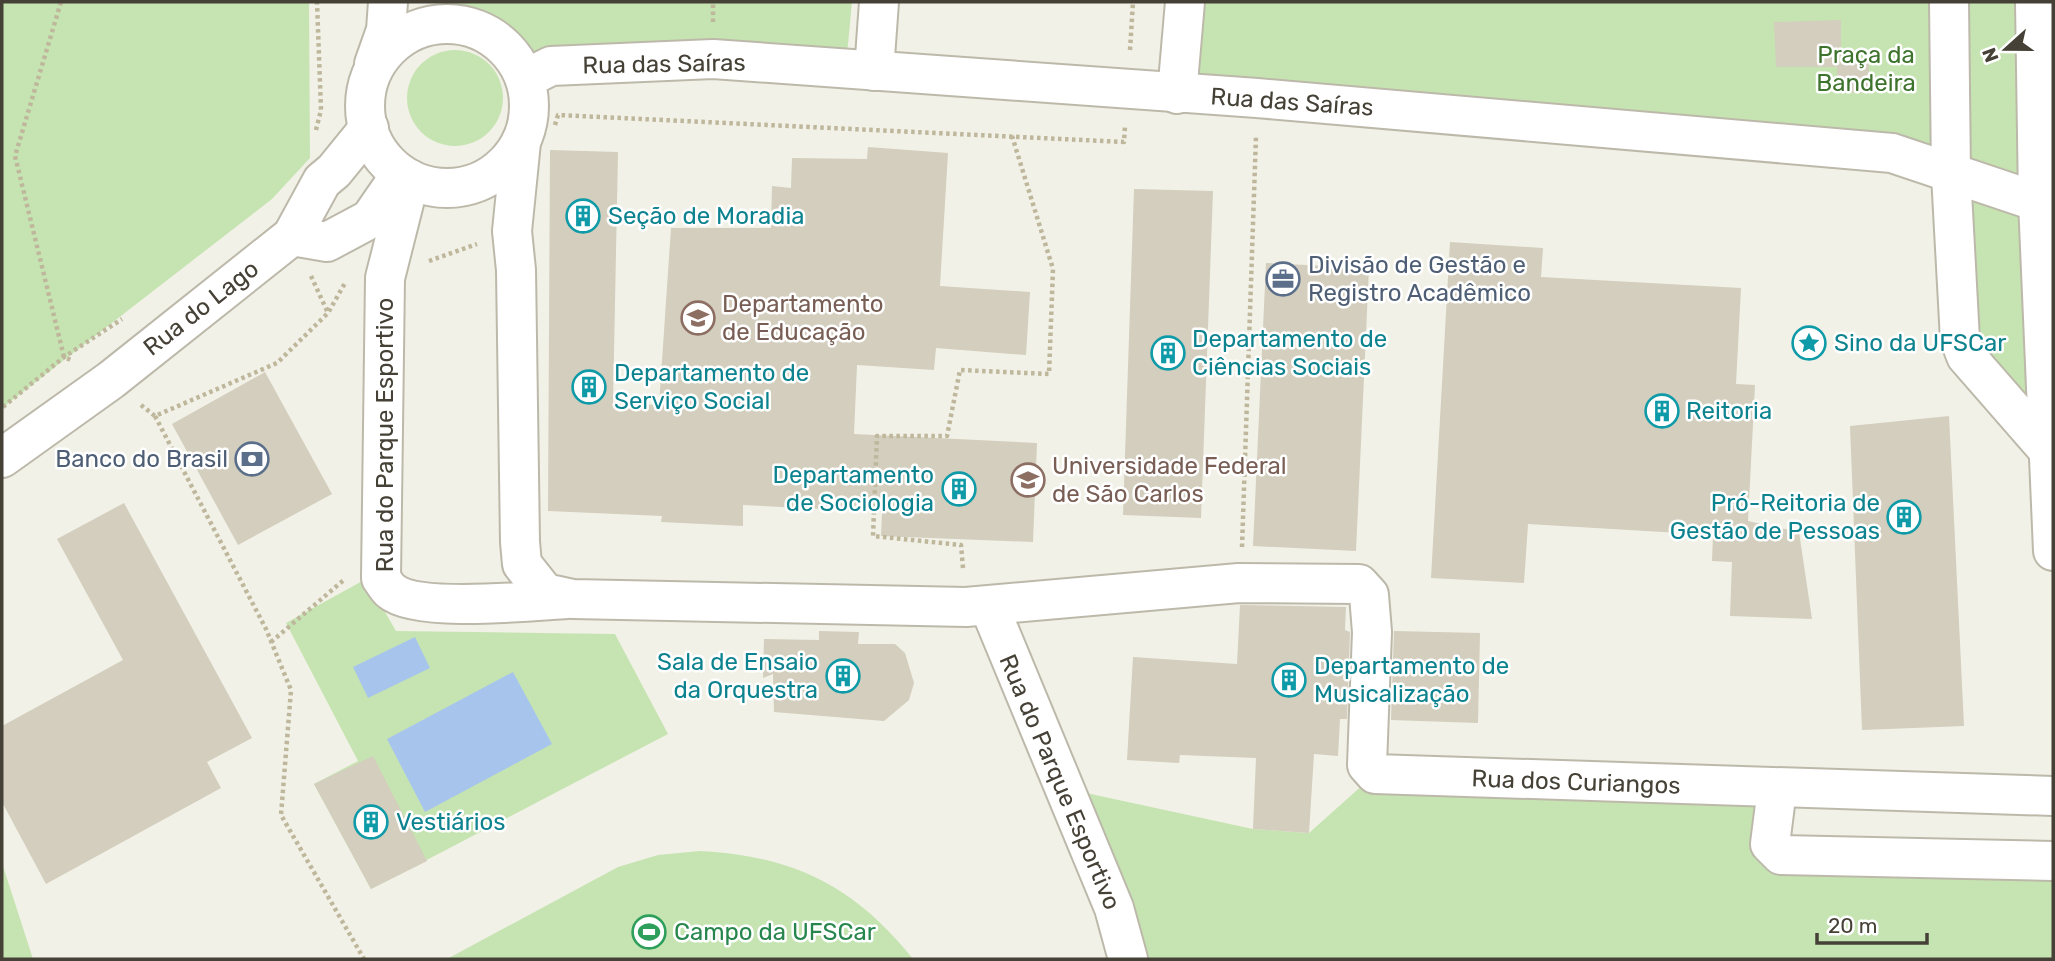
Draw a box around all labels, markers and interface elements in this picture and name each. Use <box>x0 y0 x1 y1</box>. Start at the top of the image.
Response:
north arrow <box>1971 14 2041 84</box>
park label: Praça da Bandeira <box>1816 41 1916 97</box>
text: N <box>1977 44 2004 65</box>
street label: Rua das Saíras <box>582 49 746 79</box>
street label: Rua das Saíras <box>1210 82 1374 122</box>
building icon: Seção de Moradia <box>564 197 602 235</box>
place label: Seção de Moradia <box>608 202 804 230</box>
place label: Divisão de Gestão e Registro Acadêmico <box>1308 251 1531 307</box>
street label: Rua do Lago <box>138 254 264 362</box>
office icon: Divisão de Gestão e Registro Acadêmico <box>1264 260 1302 298</box>
place label: Departamento de Educação <box>722 290 884 346</box>
street label: Rua do Parque Esportivo <box>371 298 399 572</box>
school or university icon: Departamento de Educação <box>679 299 717 337</box>
place icon: Sino da UFSCar <box>1790 324 1828 362</box>
place label: Departamento de Ciências Sociais <box>1192 325 1387 381</box>
place label: Sino da UFSCar <box>1834 329 2006 357</box>
building icon: Departamento de Ciências Sociais <box>1149 334 1187 372</box>
place label: Departamento de Serviço Social <box>614 359 809 415</box>
building icon: Departamento de Serviço Social <box>570 368 608 406</box>
building icon: Reitoria <box>1643 392 1681 430</box>
place label: Reitoria <box>1686 397 1772 425</box>
bank icon: Banco do Brasil <box>233 440 271 478</box>
place label: Banco do Brasil <box>55 445 228 473</box>
place label: Universidade Federal de São Carlos <box>1052 452 1287 508</box>
place label: Departamento de Sociologia <box>772 461 934 517</box>
school or university icon: Universidade Federal de São Carlos <box>1009 461 1047 499</box>
building icon: Departamento de Sociologia <box>940 470 978 508</box>
place label: Pró-Reitoria de Gestão de Pessoas <box>1670 489 1880 545</box>
building icon: Pró-Reitoria de Gestão de Pessoas <box>1885 498 1923 536</box>
place label: Sala de Ensaio da Orquestra <box>657 648 818 704</box>
street label: Rua do Parque Esportivo <box>994 650 1126 914</box>
place label: Departamento de Musicalização <box>1314 652 1509 708</box>
building icon: Sala de Ensaio da Orquestra <box>824 657 862 695</box>
building icon: Departamento de Musicalização <box>1270 661 1308 699</box>
street label: Rua dos Curiangos <box>1471 764 1681 800</box>
building icon: Vestiários <box>352 803 390 841</box>
place label: Vestiários <box>396 808 506 836</box>
scale bar <box>1817 902 1927 946</box>
sports icon: Campo da UFSCar <box>630 913 668 951</box>
text: 20 m <box>1828 913 1877 938</box>
place label: Campo da UFSCar <box>674 918 876 946</box>

